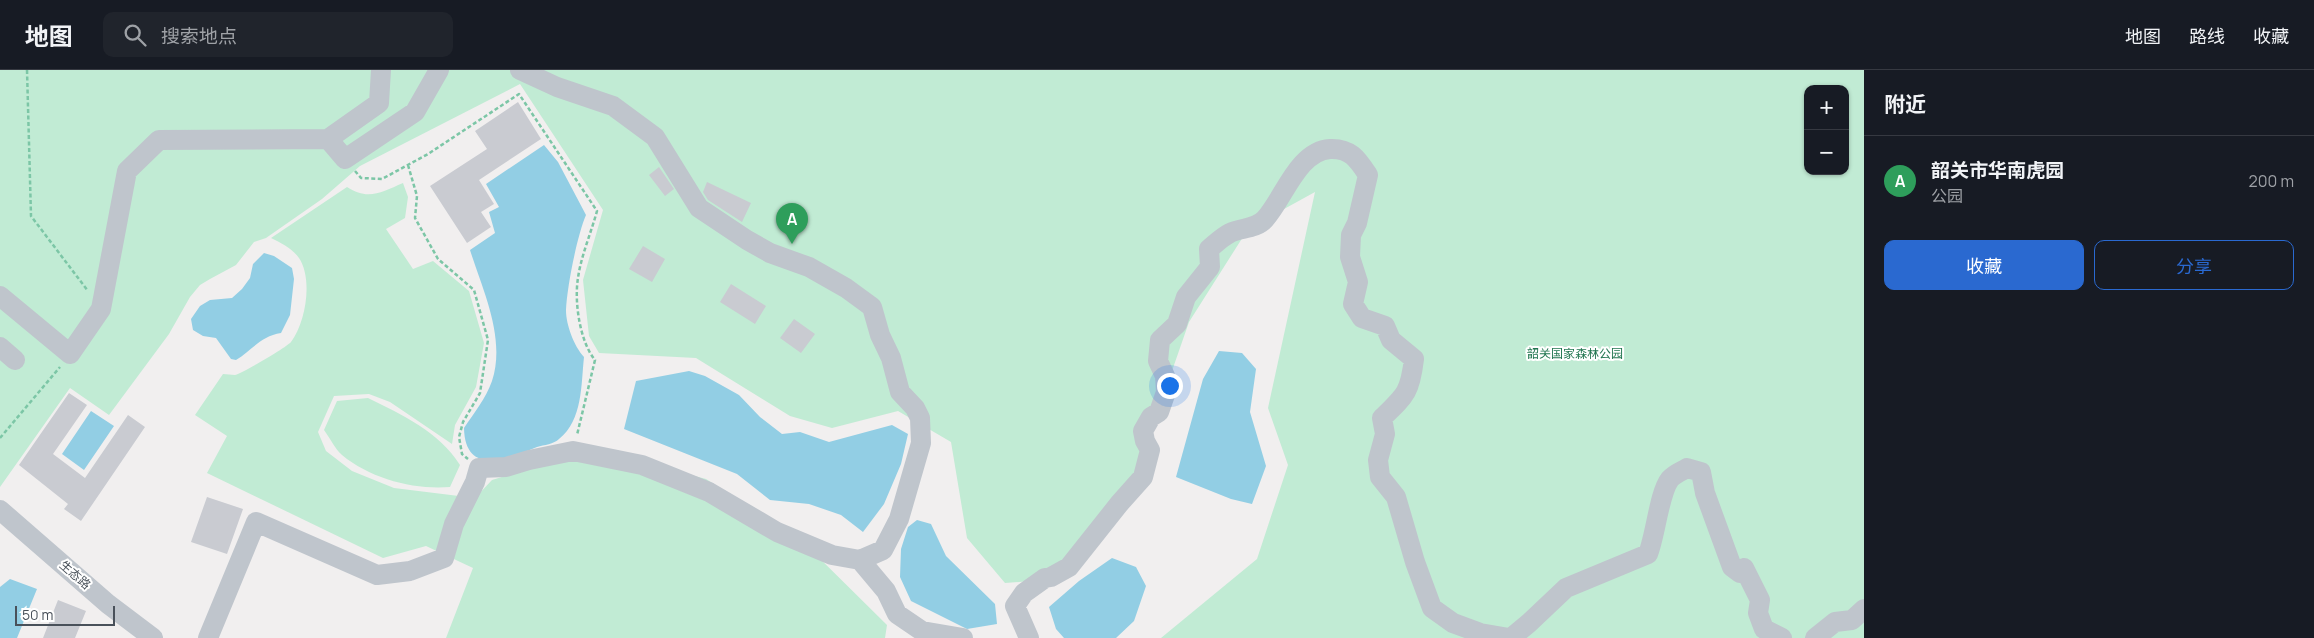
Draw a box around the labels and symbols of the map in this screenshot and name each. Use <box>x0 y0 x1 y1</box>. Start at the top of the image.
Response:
pin: A <box>776 203 808 244</box>
park label: 韶关国家森林公园 <box>1527 345 1623 362</box>
your location <box>1157 373 1183 399</box>
street label: 生态路 <box>56 556 94 593</box>
scale bar <box>15 603 115 626</box>

